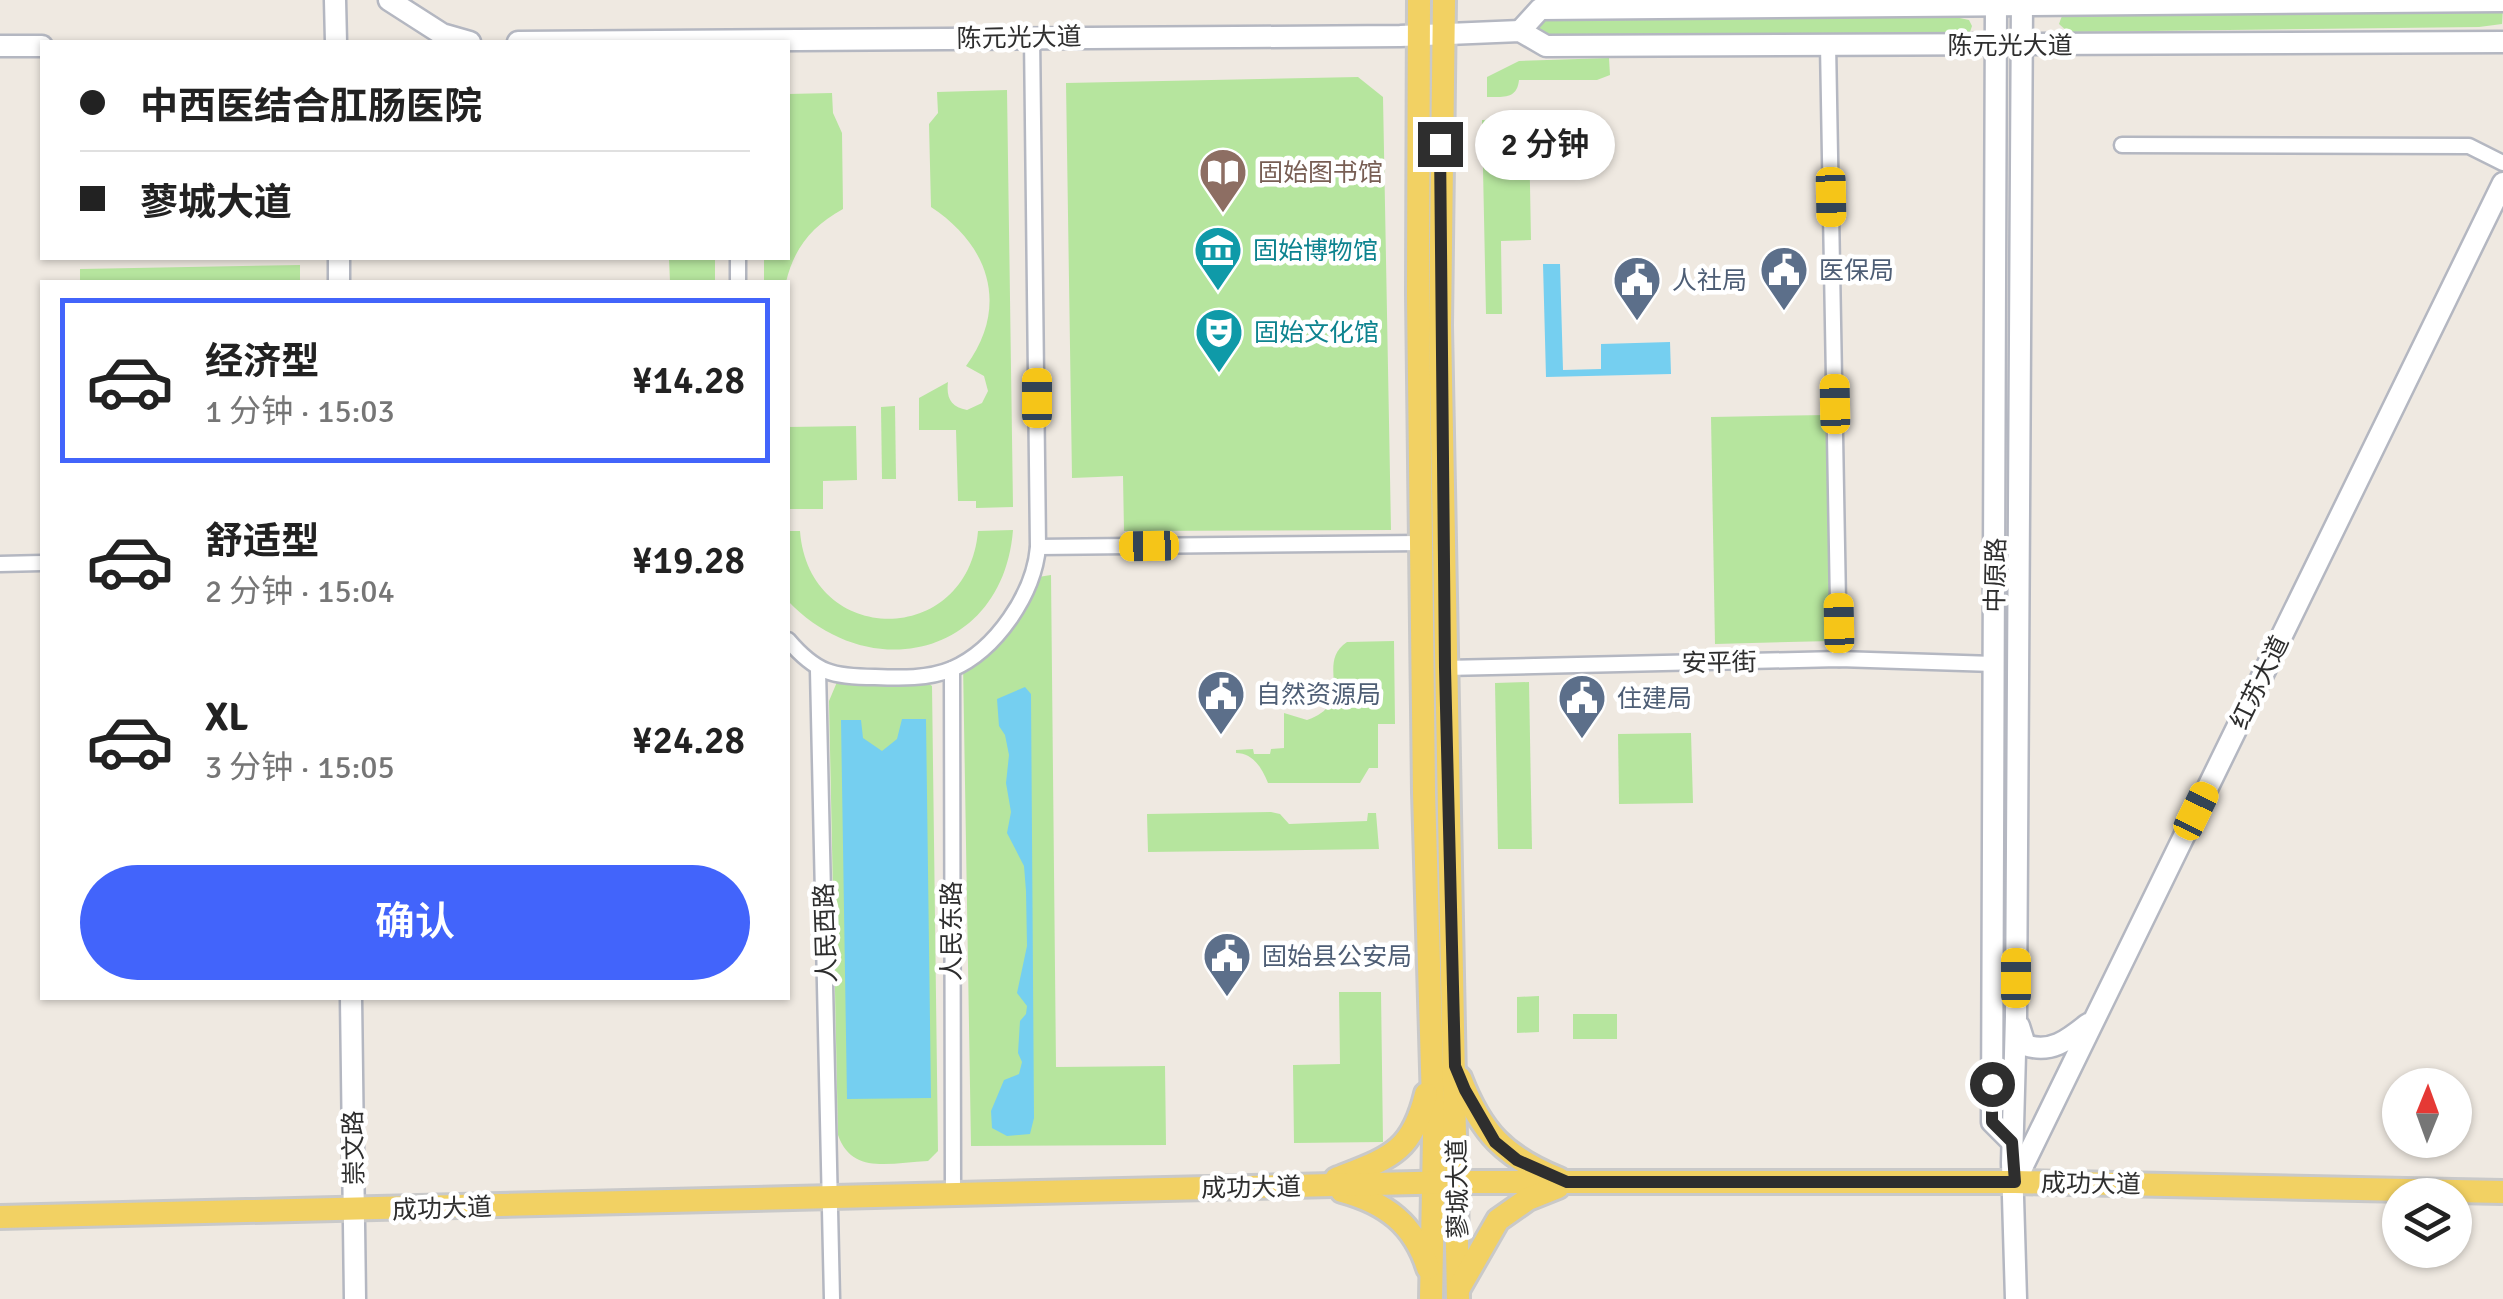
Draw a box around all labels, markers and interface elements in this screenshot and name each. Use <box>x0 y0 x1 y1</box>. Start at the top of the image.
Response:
street label: 陈元光大道 <box>956 21 1082 54</box>
street label: 陈元光大道 <box>1947 30 2073 61</box>
text: 中西医结合肛肠医院 <box>140 83 482 130</box>
callout: 2 分钟 <box>1475 109 1615 179</box>
route end <box>1418 122 1463 167</box>
text: 2 分钟 <box>1501 125 1589 164</box>
library icon: 固始图书馆 <box>1197 146 1249 214</box>
place label: 固始图书馆 <box>1258 157 1383 188</box>
car <box>1815 167 1847 227</box>
text: 蓼城大道 <box>140 179 292 226</box>
museum icon: 固始博物馆 <box>1192 224 1244 292</box>
place label: 固始博物馆 <box>1253 235 1378 266</box>
public building icon: 医保局 <box>1758 244 1810 312</box>
public building icon: 人社局 <box>1611 254 1663 322</box>
place label: 医保局 <box>1819 255 1894 286</box>
place label: 人社局 <box>1672 265 1747 296</box>
theatre icon: 固始文化馆 <box>1193 306 1245 374</box>
place label: 固始文化馆 <box>1254 317 1379 348</box>
icon: car <box>85 336 175 426</box>
text: 经济型 <box>205 338 319 385</box>
text: ¥14.28 <box>632 357 745 404</box>
car <box>1022 368 1052 428</box>
car <box>1819 374 1851 434</box>
text: 1 分钟 · 15:03 <box>205 392 395 431</box>
icon: car <box>85 516 175 606</box>
text: 舒适型 <box>205 518 319 565</box>
car <box>1119 530 1179 562</box>
text: ¥19.28 <box>632 537 745 584</box>
street label: 中原路 <box>1979 537 2012 613</box>
text: 2 分钟 · 15:04 <box>205 572 395 611</box>
car <box>1823 593 1855 653</box>
street label: 红苏大道 <box>2224 630 2295 734</box>
street label: 安平街 <box>1681 646 1757 679</box>
public building icon: 自然资源局 <box>1195 668 1247 736</box>
public building icon: 住建局 <box>1556 672 1608 740</box>
place label: 自然资源局 <box>1256 679 1381 710</box>
place label: 住建局 <box>1617 683 1692 714</box>
text: XL <box>205 694 248 741</box>
icon: car <box>85 696 175 786</box>
text: ¥24.28 <box>632 717 745 764</box>
text: 3 分钟 · 15:05 <box>205 748 395 787</box>
car <box>2169 777 2223 845</box>
button: 确认 <box>80 865 750 980</box>
street label: 人民东路 <box>936 881 967 981</box>
street label: 人民西路 <box>808 882 843 984</box>
public building icon: 固始县公安局 <box>1201 930 1253 998</box>
place label: 固始县公安局 <box>1262 941 1412 972</box>
car <box>2001 948 2031 1008</box>
route start <box>1970 1062 2015 1107</box>
north arrow <box>2382 1068 2472 1158</box>
map controls <box>2382 1068 2472 1268</box>
street label: 崇文路 <box>337 1110 370 1186</box>
street label: 蓼城大道 <box>1441 1139 1474 1239</box>
street label: 成功大道 <box>2041 1167 2141 1200</box>
street label: 成功大道 <box>1201 1171 1301 1204</box>
button: layers <box>2382 1178 2472 1268</box>
street label: 成功大道 <box>391 1191 493 1226</box>

